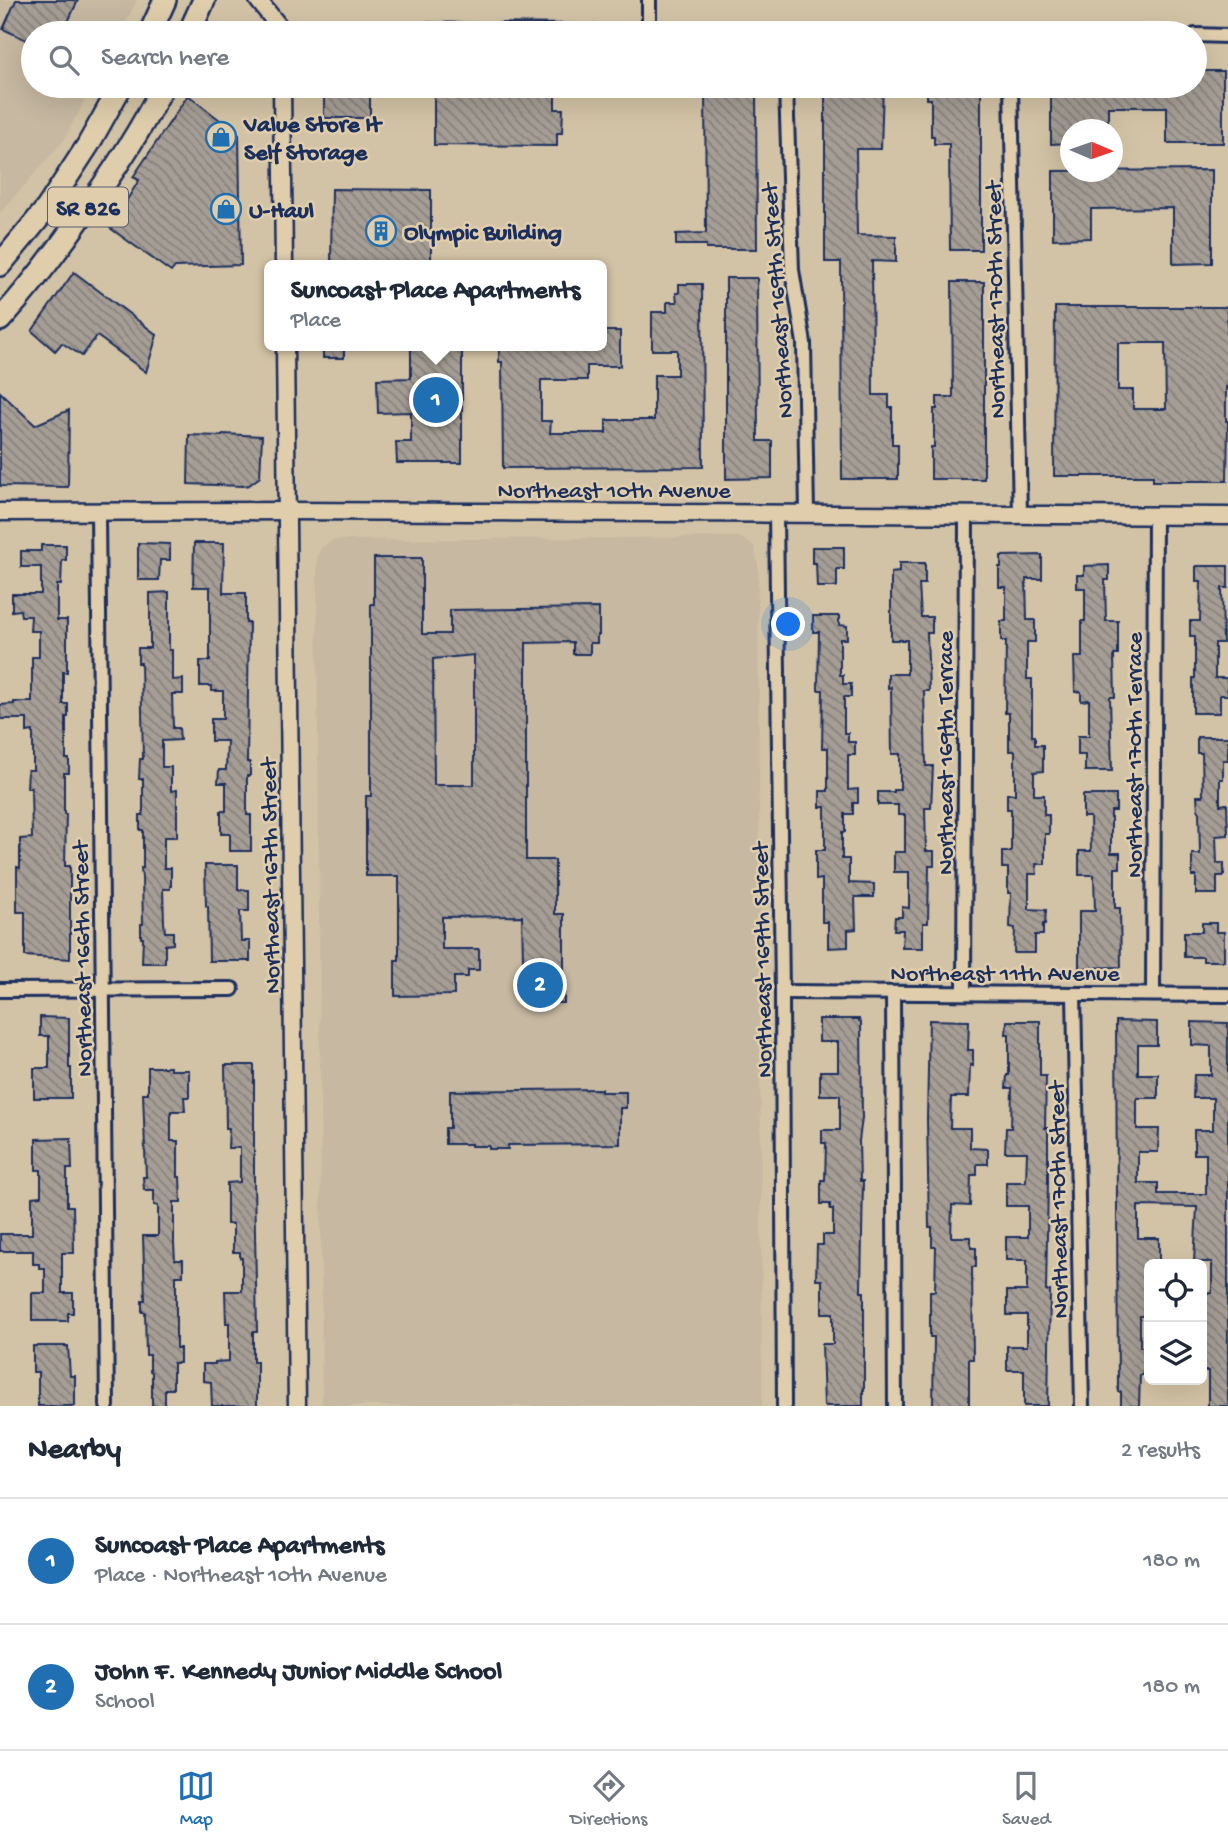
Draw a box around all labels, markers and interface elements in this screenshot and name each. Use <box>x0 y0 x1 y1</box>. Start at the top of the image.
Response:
search box <box>21 21 1207 98</box>
icon: search <box>45 41 83 79</box>
text: Search here <box>101 44 229 75</box>
place label: Value Store It Self Storage <box>243 112 383 169</box>
north arrow <box>1060 119 1123 182</box>
shop icon: Value Store It Self Storage <box>204 120 238 154</box>
street label: Northeast 170th Street <box>981 179 1014 419</box>
street label: Northeast 169th Street <box>757 180 802 419</box>
road number: SR 826 <box>48 188 128 227</box>
shop icon: U-Haul <box>209 192 243 226</box>
place label: U-Haul <box>249 198 314 227</box>
building icon: Olympic Building <box>364 214 398 248</box>
place label: Olympic Building <box>404 220 562 249</box>
popup <box>264 260 607 351</box>
text: Suncoast Place Apartments <box>291 277 580 308</box>
text: Place <box>291 308 341 335</box>
pin: 1 <box>413 374 459 426</box>
street label: Northeast 10th Avenue <box>497 478 731 507</box>
your location <box>771 607 805 641</box>
street label: Northeast 169th Terrace <box>933 630 962 875</box>
street label: Northeast 170th Terrace <box>1122 631 1151 878</box>
street label: Northeast 167th Street <box>256 755 289 994</box>
street label: Northeast 166th Street <box>68 839 101 1077</box>
street label: Northeast 169th Street <box>748 840 781 1078</box>
pin: 2 <box>517 959 563 1011</box>
street label: Northeast 11th Avenue <box>890 961 1120 990</box>
street label: Northeast 170th Street <box>1044 1079 1077 1319</box>
map controls <box>1144 1259 1207 1385</box>
button: locate <box>1144 1259 1207 1322</box>
button: layers <box>1144 1322 1207 1385</box>
text: Nearby <box>28 1434 121 1469</box>
text: 2 results <box>1121 1438 1200 1465</box>
text: Suncoast Place Apartments <box>95 1532 384 1563</box>
text: 1 <box>46 1548 56 1575</box>
text: 180 m <box>1143 1548 1200 1575</box>
text: Place · Northeast 10th Avenue <box>95 1563 387 1590</box>
text: John F. Kennedy Junior Middle School <box>95 1658 502 1689</box>
text: 2 <box>45 1674 57 1701</box>
text: 180 m <box>1143 1674 1200 1701</box>
text: School <box>95 1689 155 1716</box>
tab: Map <box>177 1767 215 1832</box>
tab: Directions <box>570 1767 647 1832</box>
tab: Saved <box>1002 1767 1051 1832</box>

